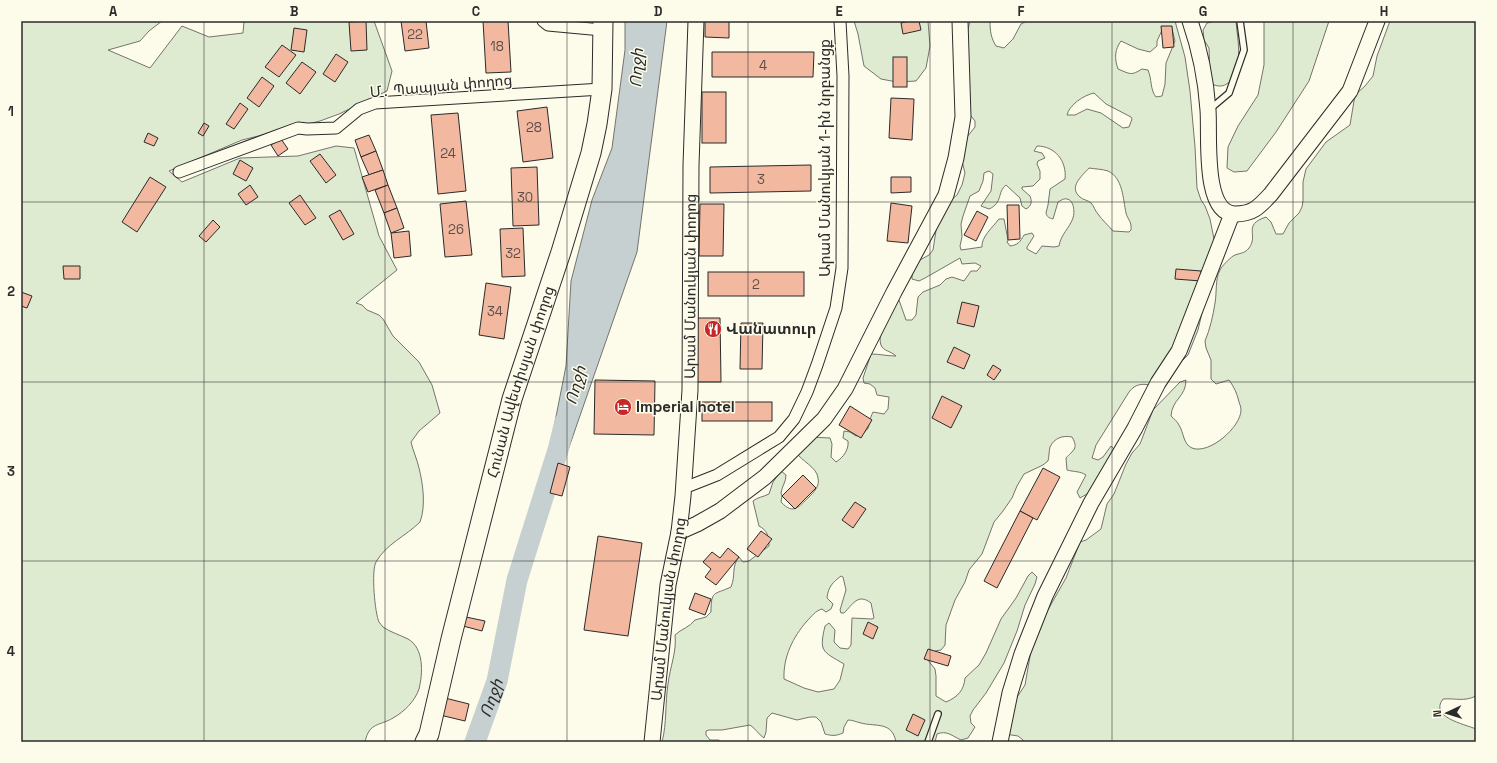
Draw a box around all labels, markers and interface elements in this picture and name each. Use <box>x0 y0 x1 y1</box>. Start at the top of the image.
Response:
text: A <box>109 3 118 20</box>
text: B <box>290 3 299 20</box>
text: C <box>472 3 480 20</box>
text: D <box>654 3 663 20</box>
text: E <box>835 3 843 20</box>
text: F <box>1018 3 1025 20</box>
text: G <box>1199 3 1207 20</box>
text: H <box>1380 3 1388 20</box>
house number: 22 <box>407 26 423 43</box>
house number: 18 <box>490 38 504 55</box>
street label: Արամ Մանուկյան 1-ին նրբանցք <box>815 39 834 277</box>
water label: Ողջի <box>625 47 648 88</box>
house number: 4 <box>759 57 767 74</box>
street label: Մ․ Պապյան փողոց <box>369 70 513 101</box>
text: 1 <box>8 103 14 120</box>
house number: 28 <box>526 119 542 136</box>
house number: 24 <box>440 145 456 162</box>
house number: 3 <box>757 171 765 188</box>
house number: 30 <box>517 189 533 206</box>
street label: Արամ Մանուկյան փողոց <box>680 194 700 379</box>
house number: 26 <box>448 221 464 238</box>
house number: 32 <box>505 245 521 262</box>
house number: 2 <box>752 276 760 293</box>
text: 2 <box>7 283 15 300</box>
street label: Հունան Ավետիսյան փողոց <box>482 283 558 480</box>
house number: 34 <box>487 303 503 320</box>
restaurant icon: Վանատուր <box>703 319 723 339</box>
place label: Վանատուր <box>726 319 816 338</box>
water label: Ողջի <box>560 363 591 407</box>
hotel icon: Imperial hotel <box>613 397 633 417</box>
place label: Imperial hotel <box>636 397 735 416</box>
text: 3 <box>7 463 15 480</box>
street label: Արամ Մանուկյան փողոց <box>646 516 690 702</box>
text: 4 <box>7 643 15 660</box>
water label: Ողջի <box>475 675 508 720</box>
north arrow <box>1427 693 1467 733</box>
text: N <box>1430 710 1444 718</box>

